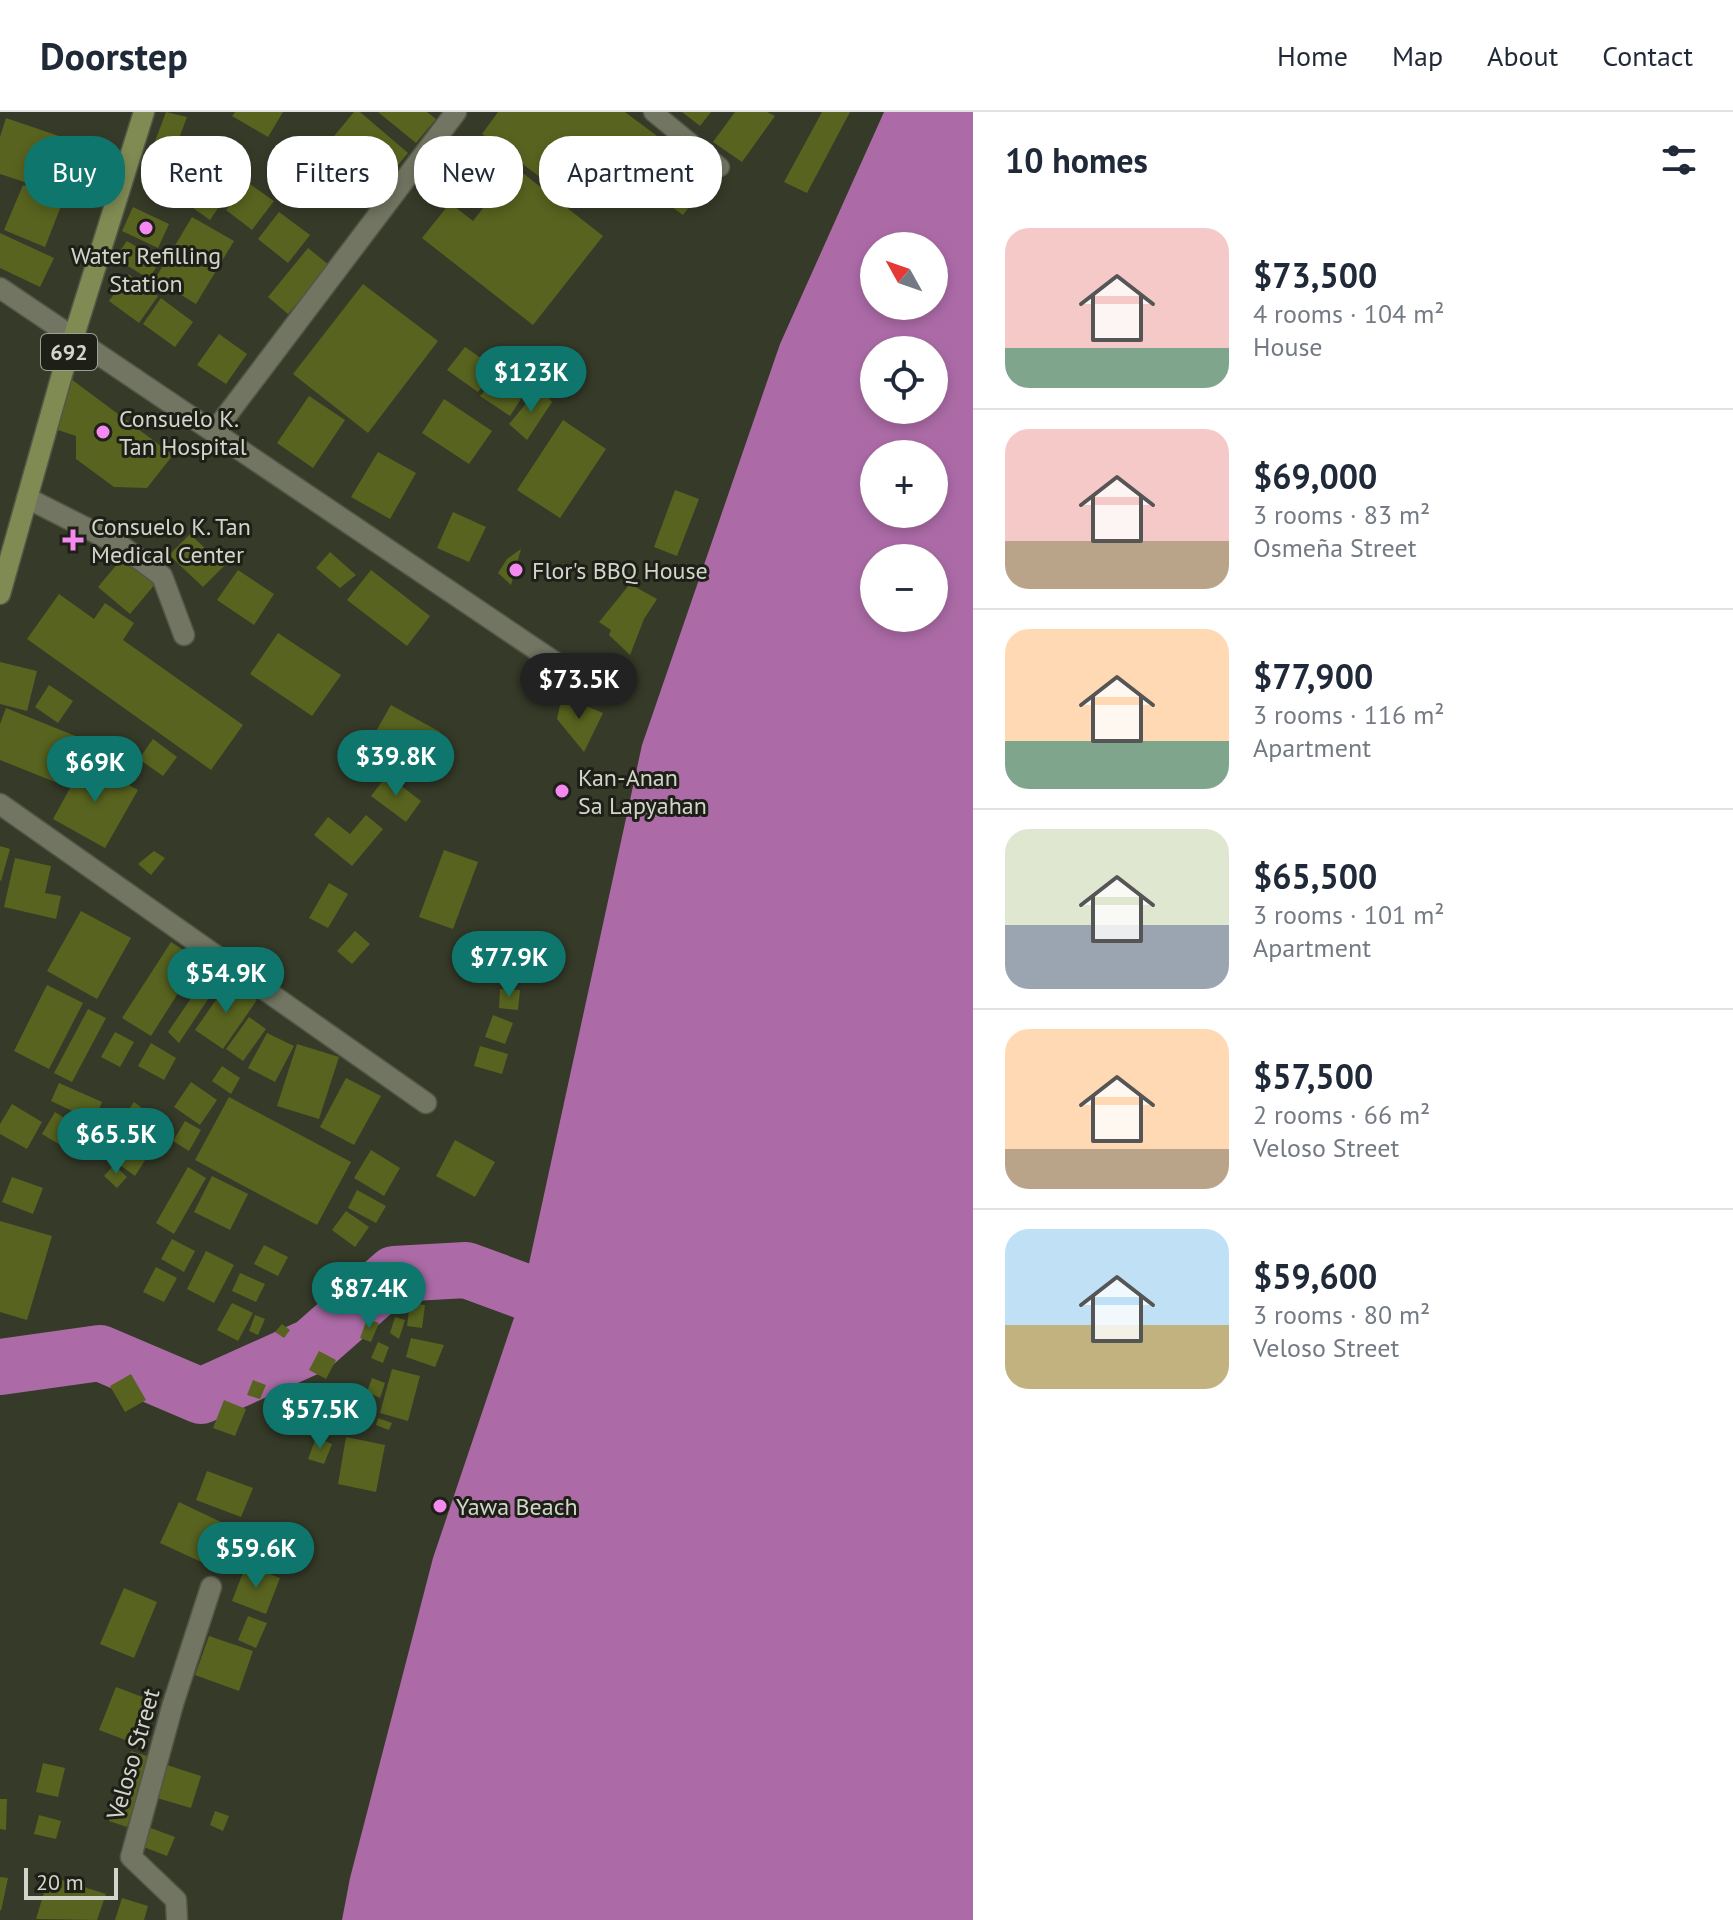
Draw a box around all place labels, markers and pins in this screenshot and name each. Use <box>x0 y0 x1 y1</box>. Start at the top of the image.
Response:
marker: Water Refilling Station <box>137 219 155 237</box>
place label: Water Refilling Station <box>71 240 221 299</box>
pin: $123K <box>475 346 587 414</box>
place label: Consuelo K. Tan Hospital <box>119 403 247 462</box>
marker: Consuelo K. Tan Hospital <box>94 423 112 441</box>
place label: Consuelo K. Tan Medical Center <box>91 511 251 570</box>
marker: Consuelo K. Tan Medical Center <box>62 529 84 551</box>
place label: Flor's BBQ House <box>532 555 708 586</box>
marker: Flor's BBQ House <box>507 561 525 579</box>
pin: $73.5K <box>514 653 644 721</box>
pin: $39.8K <box>331 730 461 798</box>
pin: $69K <box>48 736 142 804</box>
place label: Kan-Anan Sa Lapyahan <box>578 762 707 821</box>
marker: Kan-Anan Sa Lapyahan <box>553 782 571 800</box>
pin: $77.9K <box>444 931 574 999</box>
pin: $54.9K <box>161 947 291 1015</box>
pin: $65.5K <box>51 1108 181 1176</box>
pin: $87.4K <box>304 1262 434 1330</box>
pin: $57.5K <box>255 1383 385 1451</box>
place label: Yawa Beach <box>456 1491 578 1522</box>
marker: Yawa Beach <box>431 1497 449 1515</box>
pin: $59.6K <box>191 1522 321 1590</box>

